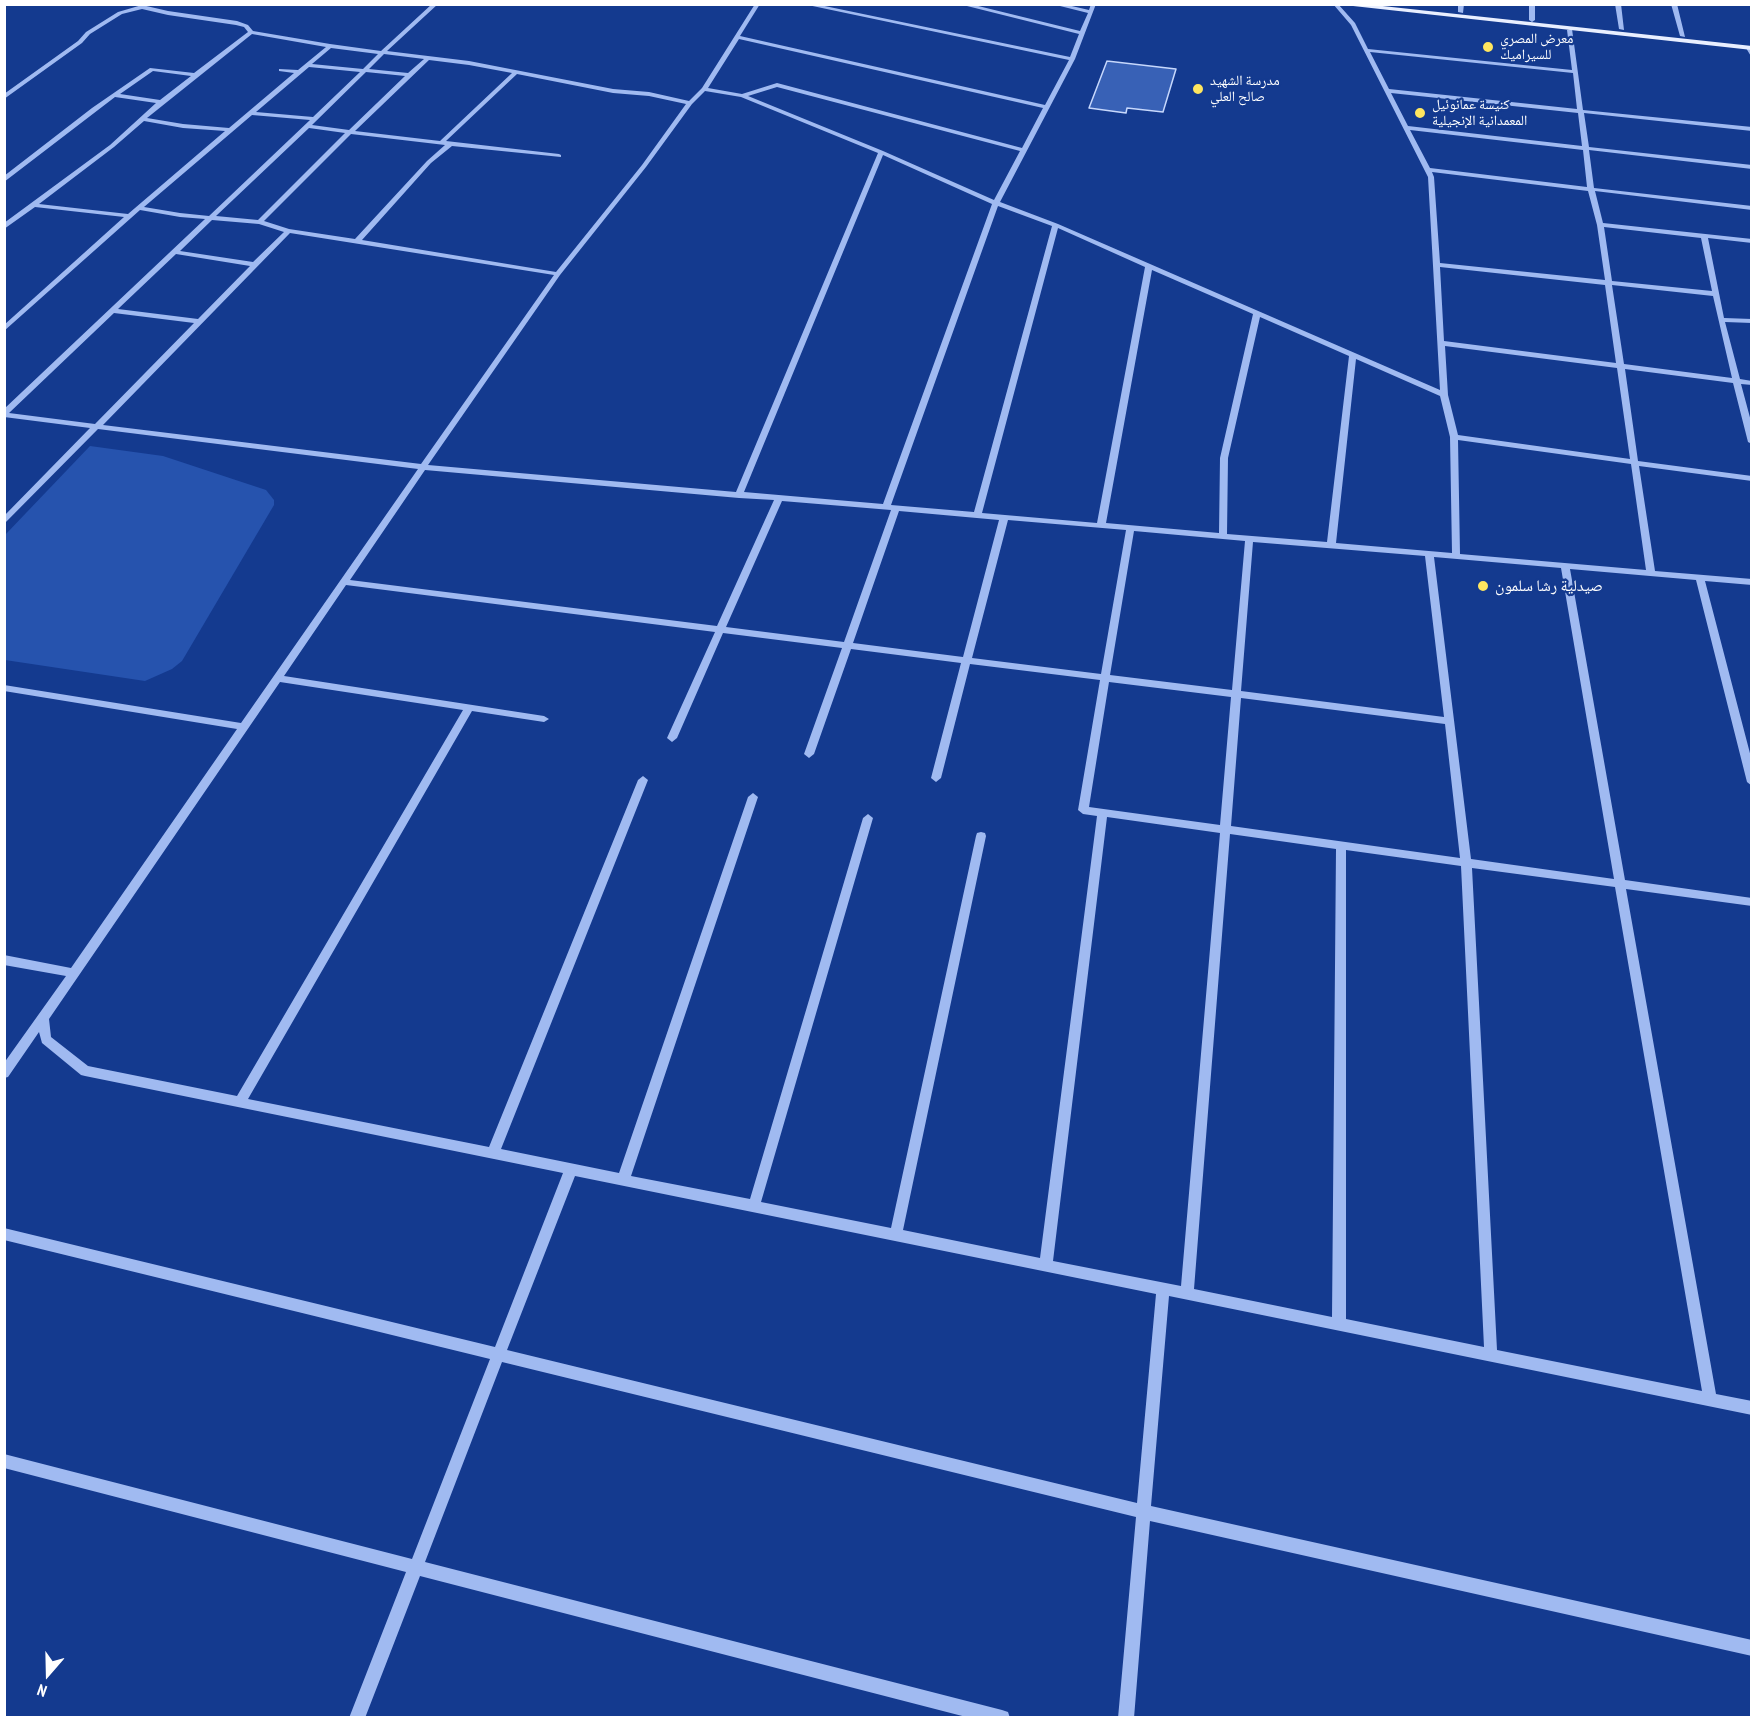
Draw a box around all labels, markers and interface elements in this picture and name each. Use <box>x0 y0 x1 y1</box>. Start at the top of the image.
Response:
place label: معرض المصري للسيراميك <box>1500 31 1573 63</box>
marker: معرض المصري للسيراميك <box>1481 40 1495 54</box>
place label: مدرسة الشهيد صالح العلي <box>1210 73 1280 106</box>
marker: مدرسة الشهيد صالح العلي <box>1191 82 1205 96</box>
place label: كنيسة عمانوئيل المعمدانية الإنجيلية <box>1432 97 1527 130</box>
marker: كنيسة عمانوئيل المعمدانية الإنجيلية <box>1413 106 1427 120</box>
place label: صيدلية رشا سلمون <box>1495 576 1603 596</box>
marker: صيدلية رشا سلمون <box>1476 579 1490 593</box>
north arrow <box>18 1644 78 1704</box>
text: N <box>34 1680 49 1702</box>

